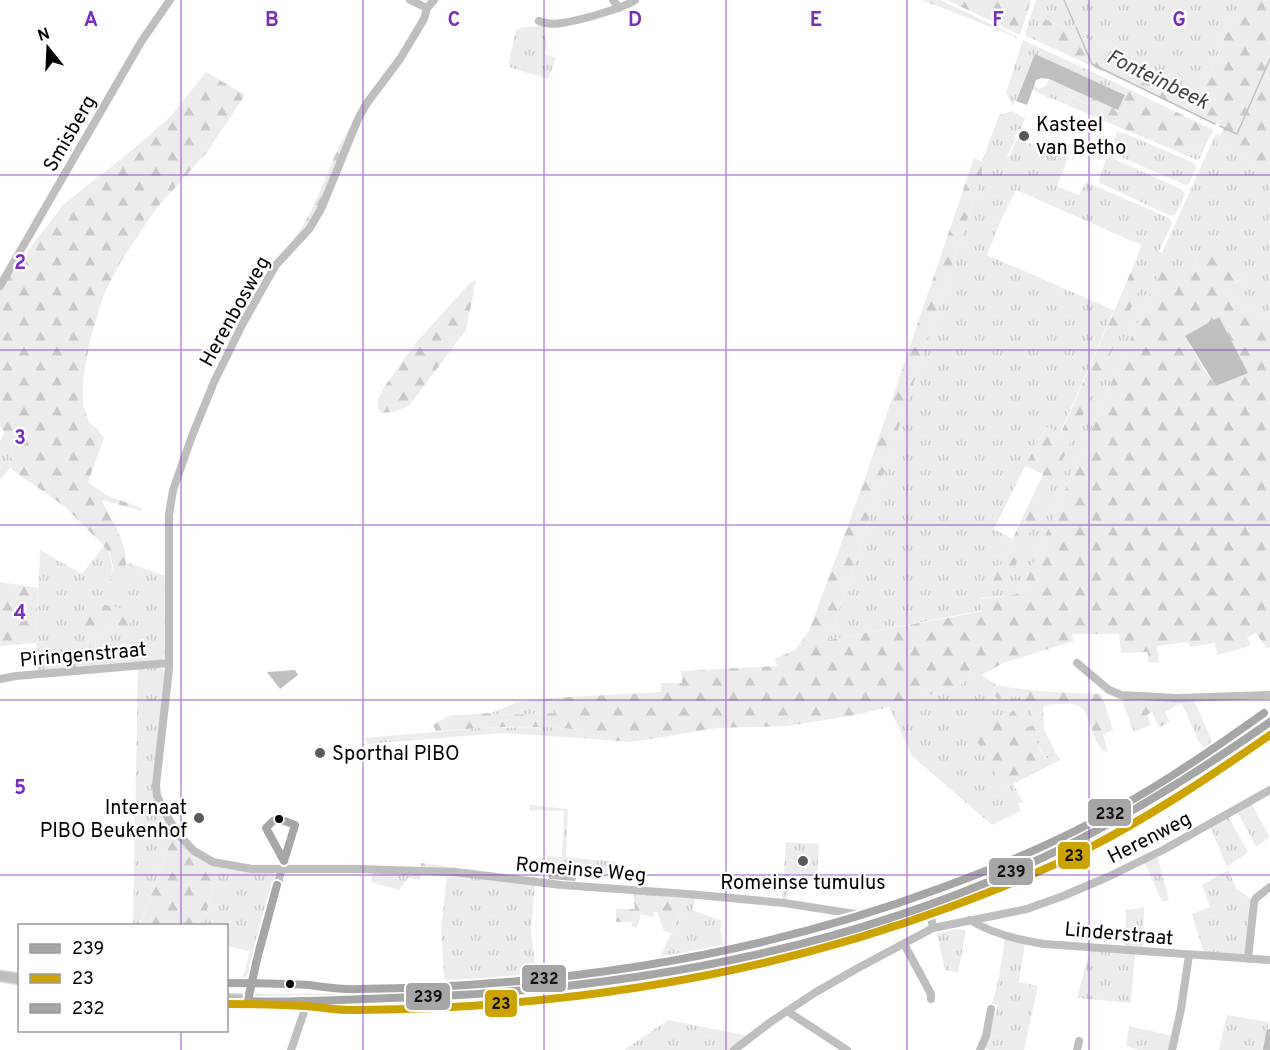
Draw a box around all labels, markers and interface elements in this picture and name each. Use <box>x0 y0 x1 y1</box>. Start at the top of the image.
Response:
text: A <box>84 8 98 34</box>
text: B <box>265 8 279 34</box>
text: C <box>448 8 460 34</box>
text: D <box>628 8 642 34</box>
text: E <box>810 8 822 34</box>
text: F <box>992 8 1004 34</box>
text: G <box>1172 8 1186 34</box>
north arrow <box>18 18 78 78</box>
text: N <box>35 24 53 47</box>
water label: Fonteinbeek <box>1102 44 1213 117</box>
street label: Smisberg <box>38 91 103 177</box>
place label: Kasteel van Betho <box>1036 113 1126 162</box>
marker: Kasteel van Betho <box>1017 129 1031 143</box>
text: 2 <box>14 251 26 277</box>
street label: Herenbosweg <box>195 252 277 372</box>
text: 3 <box>14 426 26 452</box>
text: 4 <box>14 601 26 627</box>
street label: Piringenstraat <box>19 638 148 674</box>
place label: Sporthal PIBO <box>332 742 460 768</box>
marker: Sporthal PIBO <box>313 746 327 760</box>
text: 5 <box>14 776 26 802</box>
place label: Internaat PIBO Beukenhof <box>40 796 187 845</box>
line badge: 232 <box>1087 798 1132 827</box>
text: 232 <box>1096 805 1124 825</box>
street label: Herenweg <box>1104 807 1196 871</box>
marker: Internaat PIBO Beukenhof <box>192 811 206 825</box>
unlabelled marker <box>273 813 285 825</box>
line badge: 23 <box>1057 841 1091 870</box>
text: 23 <box>1064 847 1084 867</box>
street label: Romeinse Weg <box>514 852 647 890</box>
marker: Romeinse tumulus <box>796 854 810 868</box>
line badge: 239 <box>988 857 1034 886</box>
text: 239 <box>996 863 1026 883</box>
place label: Romeinse tumulus <box>720 871 886 897</box>
street label: Linderstraat <box>1063 917 1174 953</box>
legend <box>18 924 228 1032</box>
text: 239 <box>72 938 104 961</box>
line badge: 232 <box>521 964 567 993</box>
text: 23 <box>72 968 94 991</box>
text: 232 <box>530 970 558 990</box>
unlabelled marker <box>284 978 296 990</box>
line badge: 239 <box>405 982 451 1011</box>
text: 239 <box>413 988 443 1008</box>
line badge: 23 <box>484 989 518 1018</box>
text: 23 <box>491 995 511 1015</box>
text: 232 <box>72 998 105 1021</box>

